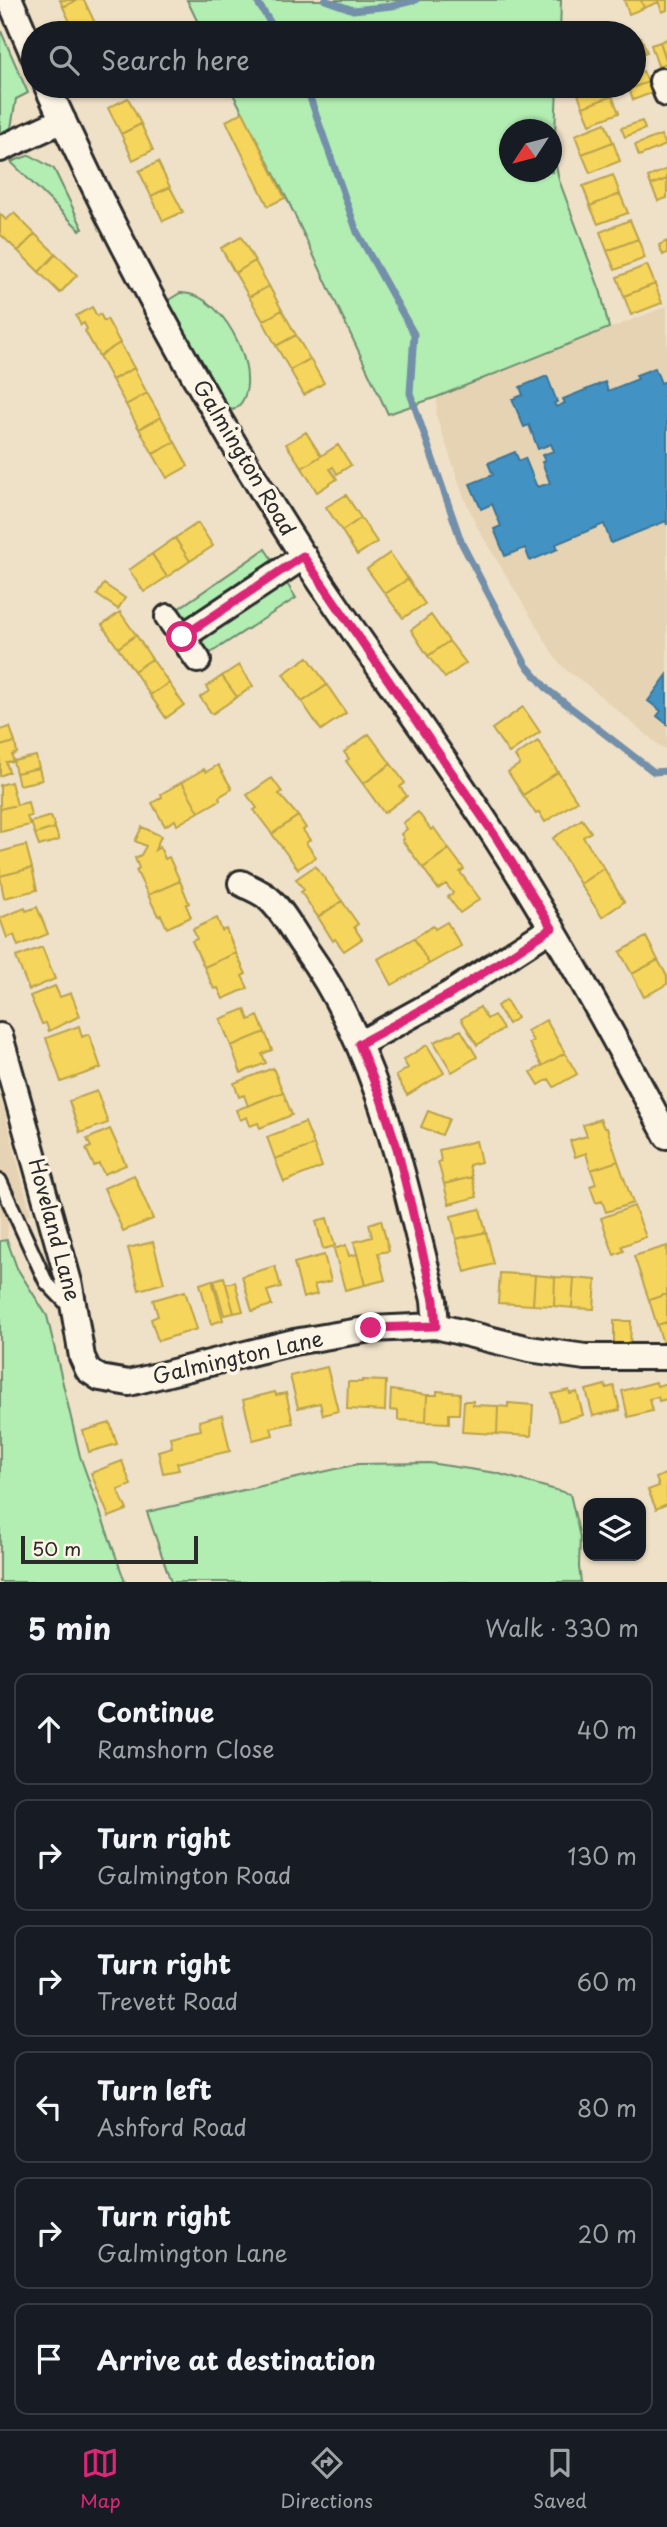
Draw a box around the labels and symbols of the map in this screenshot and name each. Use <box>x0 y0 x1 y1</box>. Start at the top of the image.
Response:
north arrow <box>499 119 562 182</box>
street label: Galmington Road <box>186 373 305 541</box>
route start <box>166 621 197 652</box>
street label: Hoveland Lane <box>22 1155 90 1304</box>
route end <box>355 1312 386 1343</box>
street label: Galmington Lane <box>149 1321 326 1391</box>
scale bar <box>21 1533 198 1565</box>

